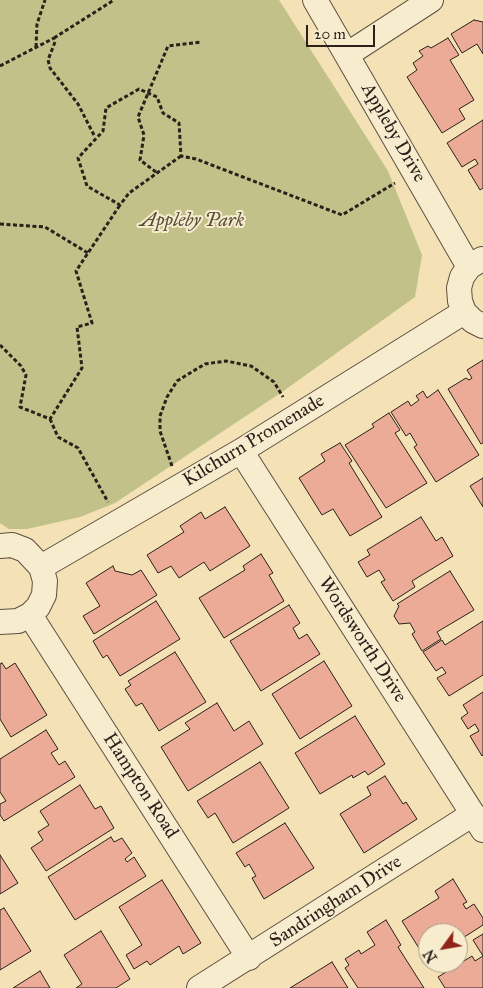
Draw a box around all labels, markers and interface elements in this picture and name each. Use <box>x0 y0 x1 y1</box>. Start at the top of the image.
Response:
scale bar <box>308 15 377 47</box>
text: 20 m <box>314 25 346 43</box>
street label: Appleby Drive <box>355 79 431 187</box>
park label: Appleby Park <box>140 210 244 232</box>
street label: Kilchurn Promenade <box>179 390 329 492</box>
street label: Wordsworth Drive <box>313 573 411 707</box>
street label: Hampton Road <box>97 729 183 843</box>
street label: Sandringham Drive <box>266 851 406 953</box>
north arrow <box>418 923 468 973</box>
text: N <box>420 946 441 965</box>

